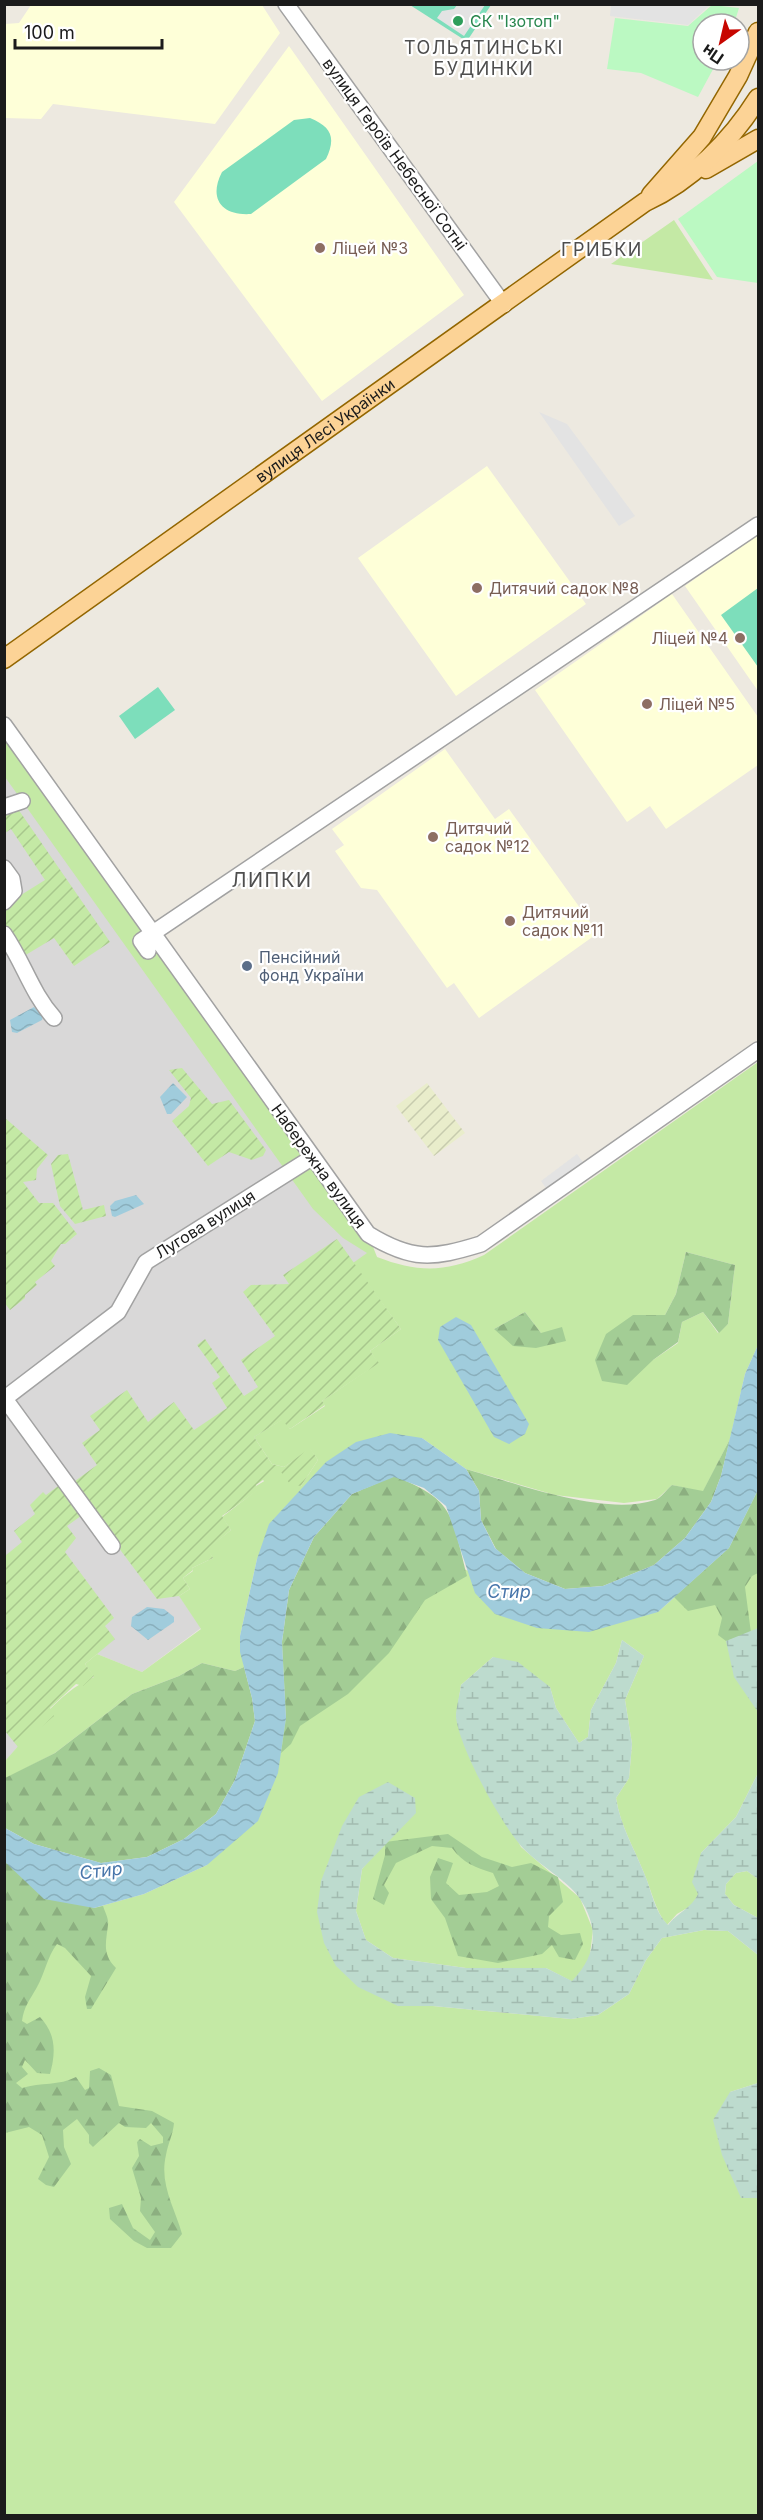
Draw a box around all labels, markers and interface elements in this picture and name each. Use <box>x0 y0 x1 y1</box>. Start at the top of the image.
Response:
place label: СК "Ізотоп" <box>470 11 560 31</box>
scale bar <box>15 12 162 50</box>
north arrow <box>691 12 751 72</box>
marker: СК "Ізотоп" <box>451 14 465 28</box>
text: 100 m <box>24 22 75 43</box>
district label: ТОЛЬЯТИНСЬКІ БУДИНКИ <box>404 37 564 79</box>
text: Пн <box>698 40 727 69</box>
street label: вулиця Героїв Небесної Сотні <box>319 54 471 254</box>
place label: Ліцей №3 <box>332 238 408 258</box>
district label: ГРИБКИ <box>561 239 643 260</box>
marker: Ліцей №3 <box>313 241 327 255</box>
street label: вулиця Лесі Українки <box>251 374 399 487</box>
place label: Дитячий садок №8 <box>489 578 639 598</box>
marker: Дитячий садок №8 <box>470 581 484 595</box>
place label: Ліцей №4 <box>652 628 728 648</box>
marker: Ліцей №4 <box>733 631 747 645</box>
place label: Ліцей №5 <box>659 694 735 714</box>
marker: Ліцей №5 <box>640 697 654 711</box>
place label: Дитячий садок №12 <box>445 818 530 856</box>
marker: Дитячий садок №12 <box>426 830 440 844</box>
district label: ЛИПКИ <box>232 868 312 892</box>
place label: Дитячий садок №11 <box>522 902 604 940</box>
marker: Дитячий садок №11 <box>503 914 517 928</box>
place label: Пенсійний фонд України <box>259 947 364 985</box>
marker: Пенсійний фонд України <box>240 959 254 973</box>
street label: Набережна вулиця <box>267 1100 371 1232</box>
street label: Лугова вулиця <box>151 1185 259 1263</box>
water label: Стир <box>487 1581 531 1602</box>
water label: Стир <box>78 1857 124 1884</box>

